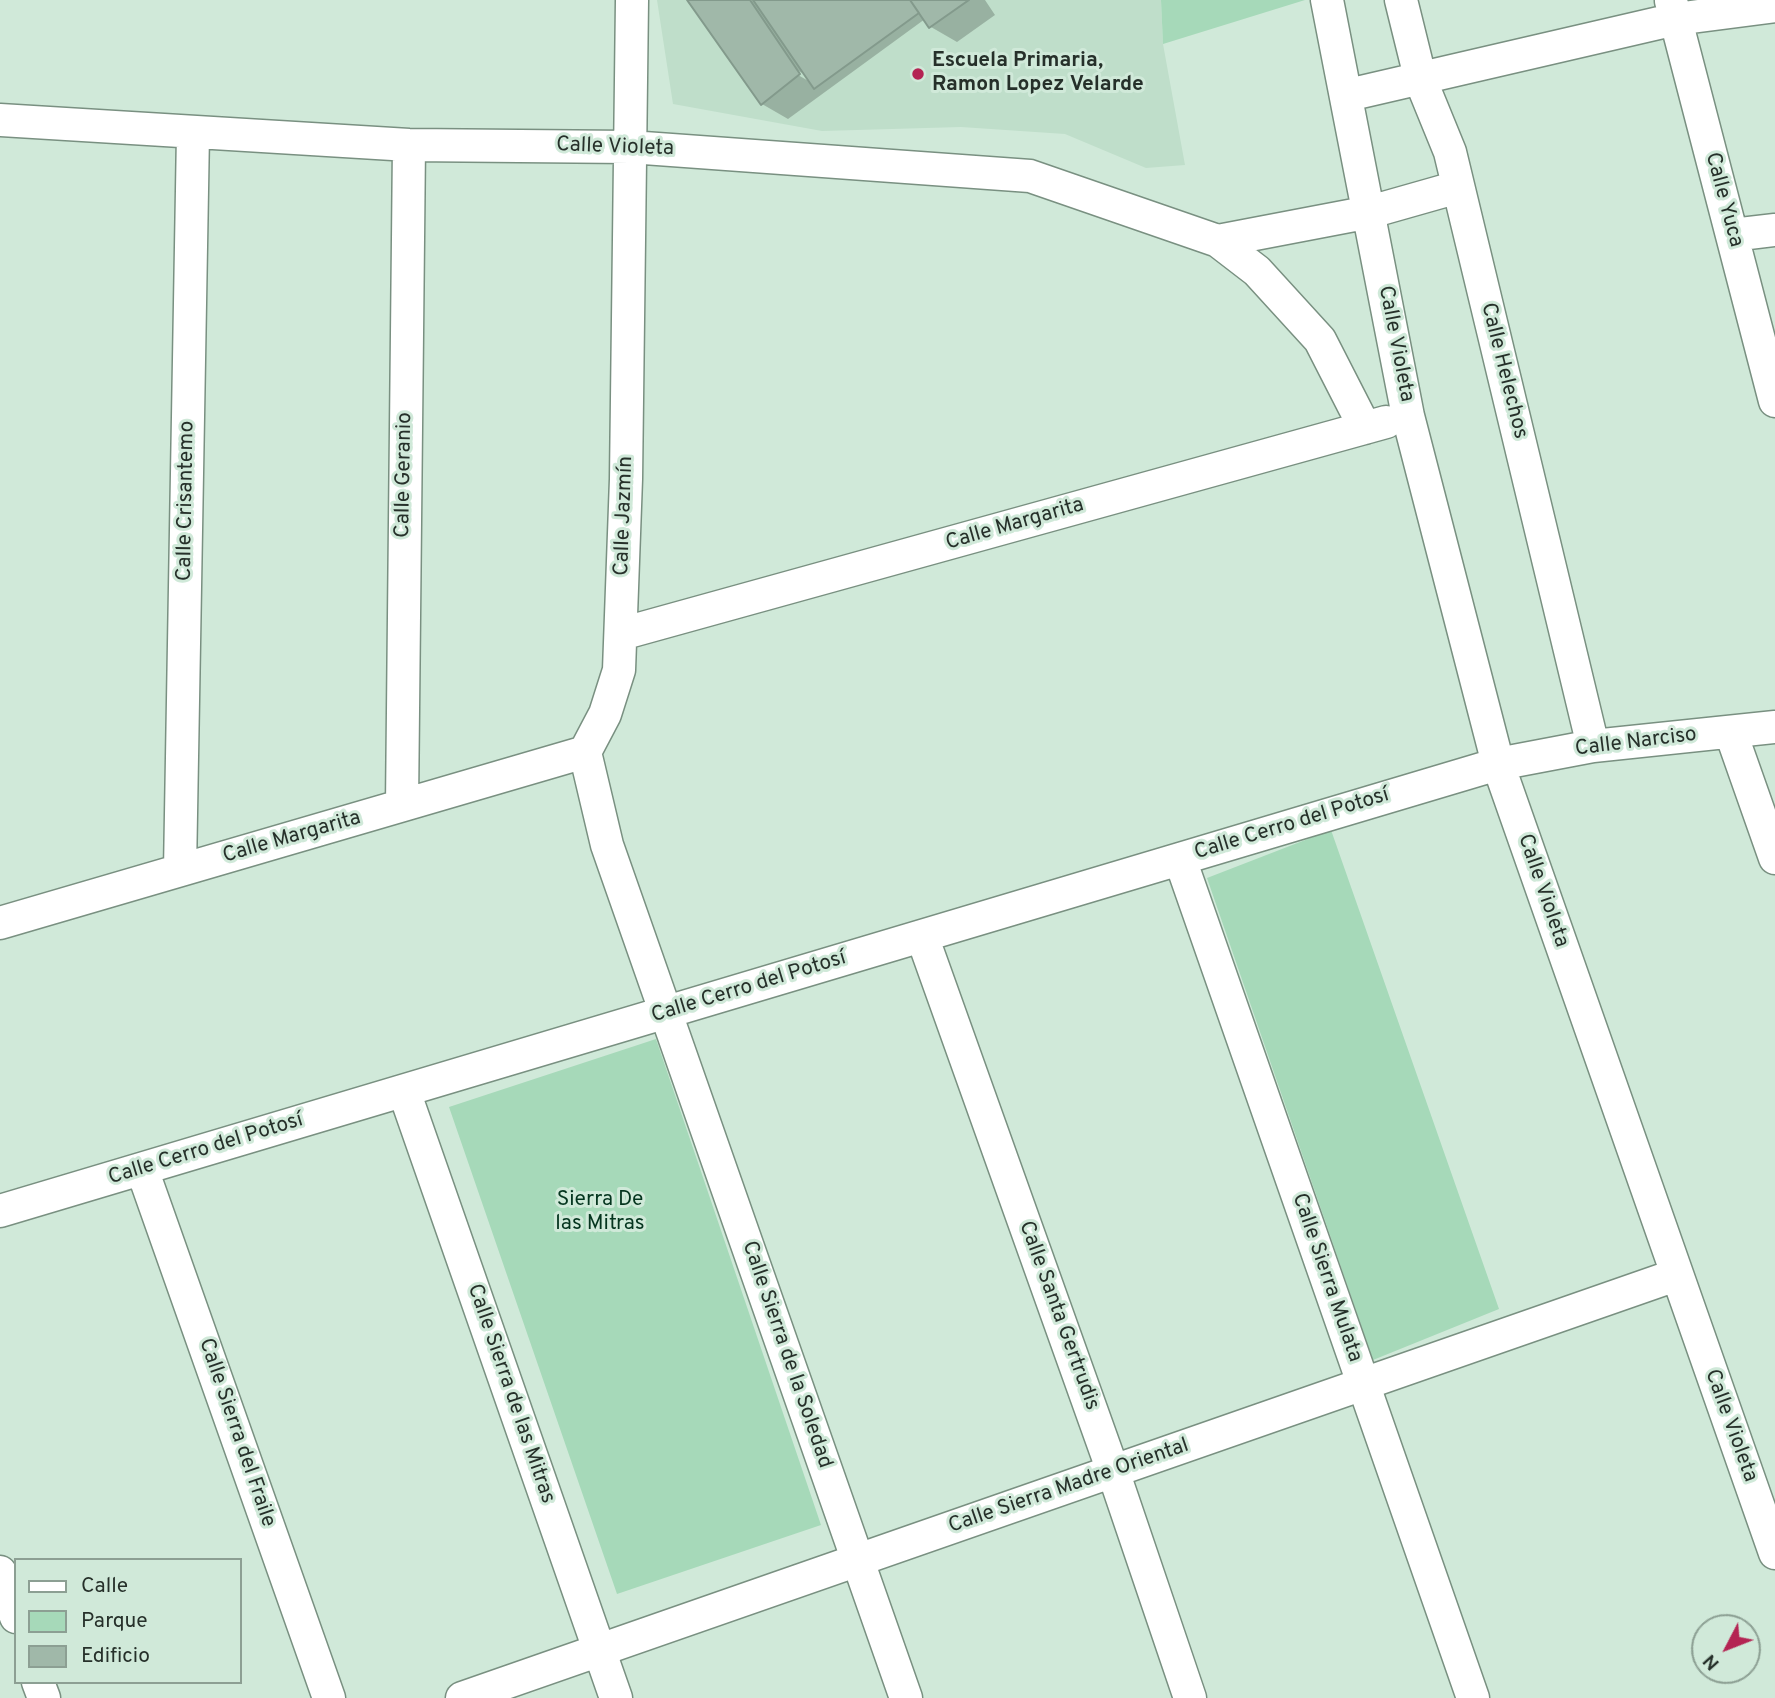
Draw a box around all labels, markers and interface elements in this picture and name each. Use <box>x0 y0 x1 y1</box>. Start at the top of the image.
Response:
place label: Escuela Primaria, Ramon Lopez Velarde <box>932 49 1144 99</box>
marker: Escuela Primaria, Ramon Lopez Velarde <box>910 66 926 82</box>
street label: Calle Violeta <box>556 133 674 163</box>
street label: Calle Yuca <box>1698 150 1748 250</box>
street label: Calle Violeta <box>1371 284 1419 404</box>
street label: Calle Helechos <box>1474 300 1532 442</box>
street label: Calle Geranio <box>391 412 419 538</box>
street label: Calle Crisantemo <box>173 421 201 581</box>
street label: Calle Jazmín <box>610 456 640 576</box>
street label: Calle Margarita <box>943 493 1087 557</box>
street label: Calle Narciso <box>1574 723 1698 763</box>
street label: Calle Cerro del Potosí <box>1192 783 1392 867</box>
street label: Calle Margarita <box>220 806 364 870</box>
street label: Calle Violeta <box>1511 831 1573 951</box>
street label: Calle Cerro del Potosí <box>649 946 849 1030</box>
street label: Calle Cerro del Potosí <box>106 1108 306 1192</box>
park label: Sierra De las Mitras <box>555 1188 645 1238</box>
street label: Calle Sierra Mulata <box>1285 1190 1367 1366</box>
street label: Calle Santa Gertrudis <box>1012 1218 1104 1414</box>
street label: Calle Sierra de la Soledad <box>735 1238 837 1472</box>
street label: Calle Sierra de las Mitras <box>461 1281 559 1507</box>
street label: Calle Sierra del Fraile <box>192 1335 280 1531</box>
street label: Calle Violeta <box>1698 1366 1762 1486</box>
street label: Calle Sierra Madre Oriental <box>946 1434 1192 1540</box>
legend <box>14 1558 242 1684</box>
text: Calle <box>81 1573 128 1600</box>
text: Parque <box>81 1608 148 1635</box>
north arrow <box>1691 1614 1761 1684</box>
text: Edificio <box>81 1643 150 1670</box>
text: N <box>1698 1649 1725 1675</box>

